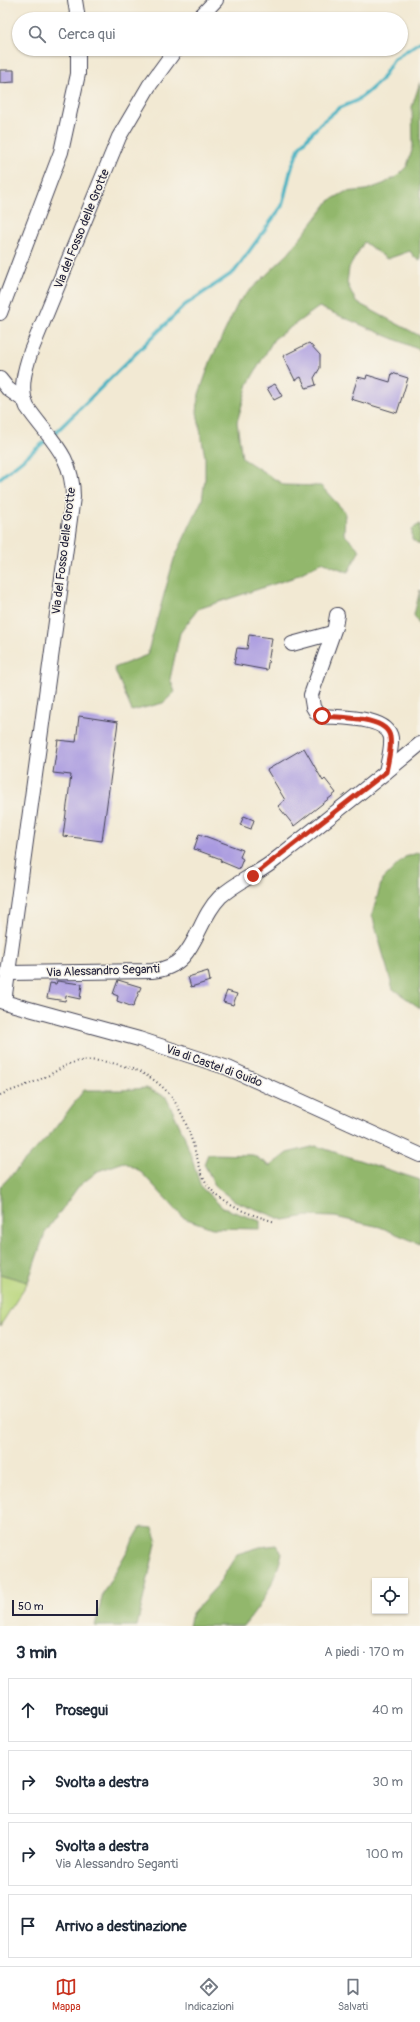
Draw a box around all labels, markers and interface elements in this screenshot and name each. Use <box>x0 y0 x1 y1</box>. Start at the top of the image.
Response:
search box <box>12 12 408 56</box>
icon: search <box>26 23 48 45</box>
text: Cerca qui <box>58 25 115 44</box>
street label: Via del Fosso delle Grotte <box>51 167 113 291</box>
street label: Via del Fosso delle Grotte <box>49 487 79 615</box>
route start <box>313 707 331 725</box>
route end <box>244 867 262 885</box>
street label: Via Alessandro Seganti <box>46 962 160 980</box>
street label: Via di Castel di Guido <box>164 1042 265 1091</box>
map controls <box>372 1578 408 1614</box>
button: locate <box>372 1578 408 1614</box>
scale bar <box>12 1598 98 1617</box>
text: 50 m <box>18 1600 44 1613</box>
text: 3 min <box>16 1642 57 1663</box>
text: A piedi · 170 m <box>324 1644 404 1660</box>
icon: ahead <box>17 1699 39 1721</box>
text: Prosegui <box>55 1701 108 1720</box>
text: 40 m <box>372 1702 403 1718</box>
icon: right <box>17 1771 39 1793</box>
text: Svolta a destra <box>55 1773 149 1792</box>
text: 30 m <box>373 1774 403 1790</box>
text: Svolta a destra <box>55 1837 149 1856</box>
icon: right <box>17 1843 39 1865</box>
text: 100 m <box>366 1846 403 1862</box>
text: Via Alessandro Seganti <box>55 1856 178 1872</box>
icon: arrive <box>17 1915 39 1937</box>
text: Arrivo a destinazione <box>55 1917 187 1936</box>
tab: Mappa <box>52 1976 81 2013</box>
tab: Indicazioni <box>185 1976 234 2013</box>
tab: Salvati <box>338 1976 368 2013</box>

